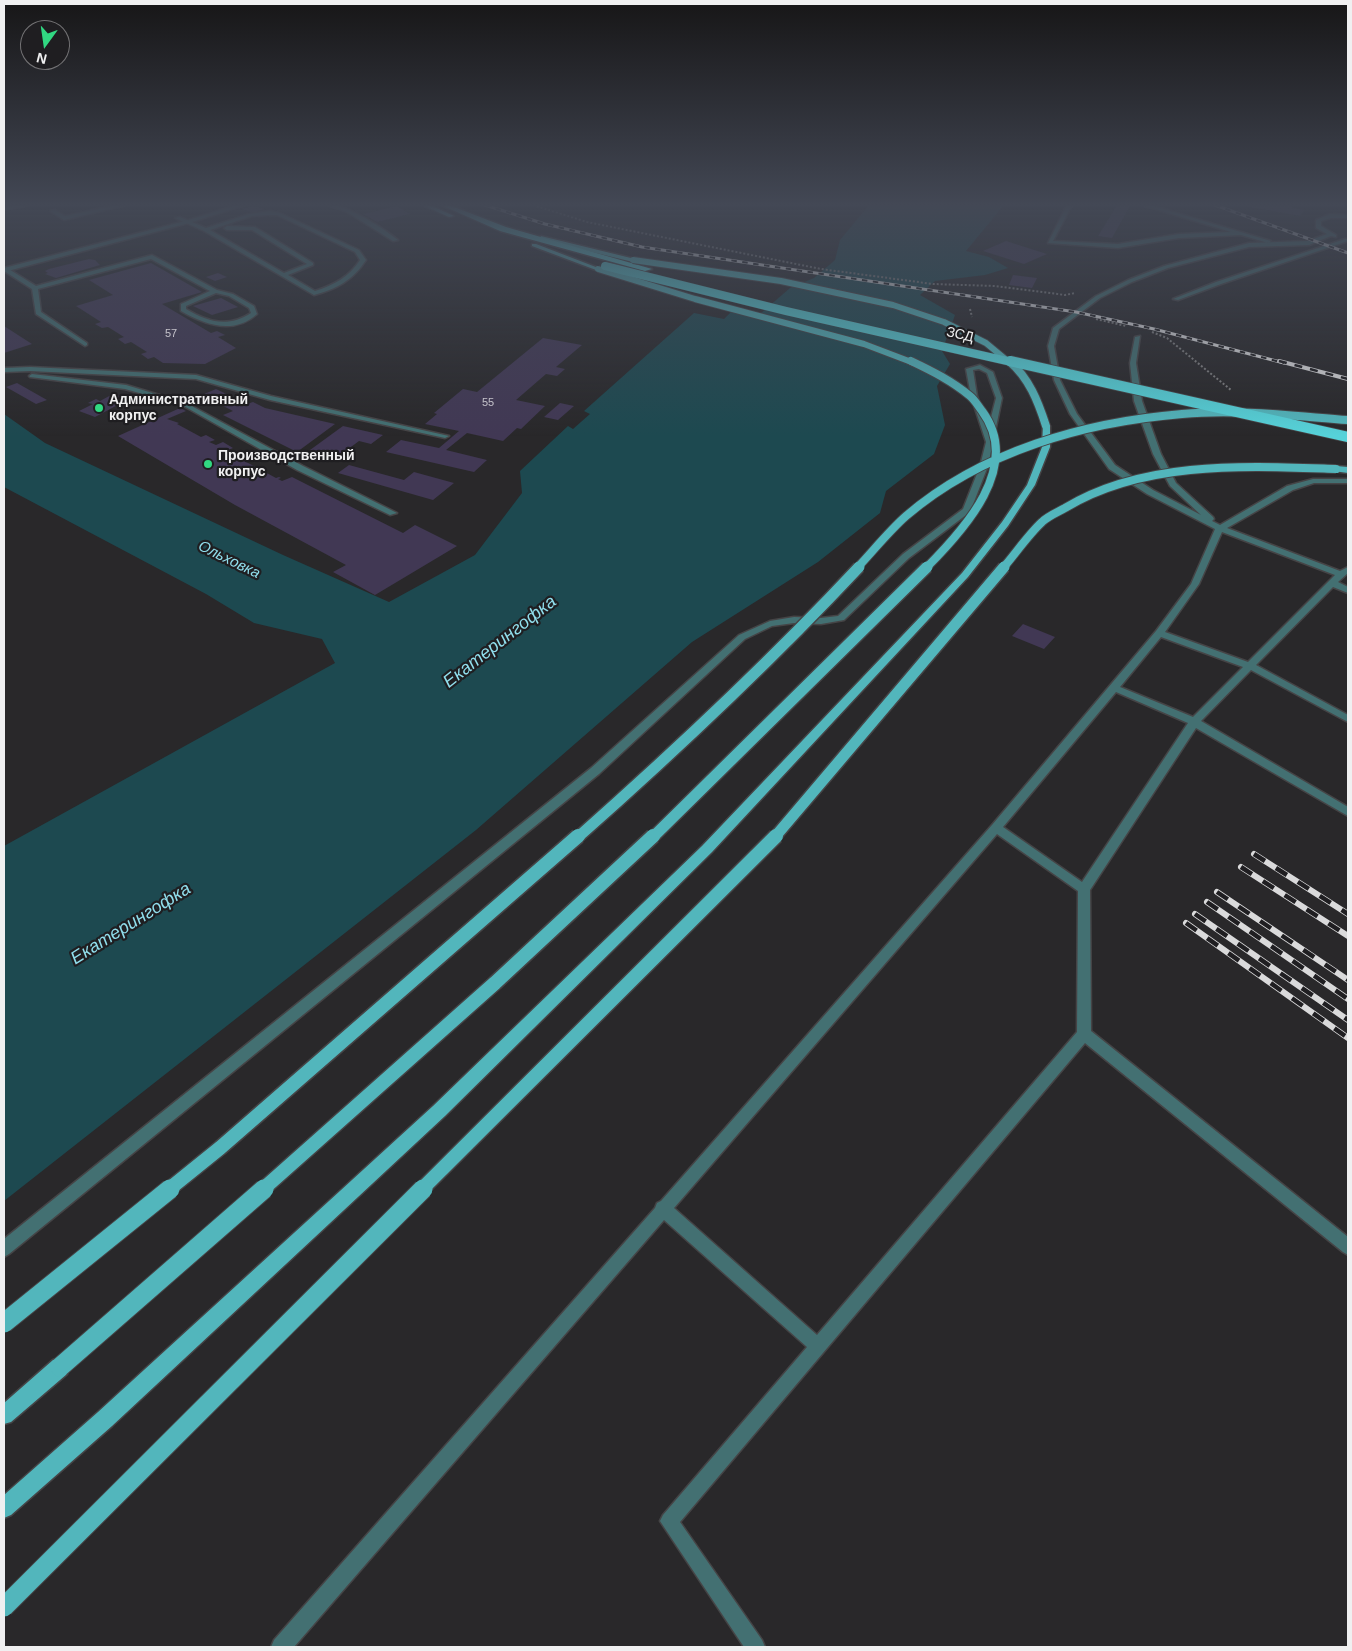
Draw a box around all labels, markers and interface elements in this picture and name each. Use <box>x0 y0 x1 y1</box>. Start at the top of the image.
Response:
north arrow <box>20 20 70 70</box>
text: N <box>35 50 48 68</box>
street label: ЗСД <box>945 324 975 346</box>
house number: 57 <box>165 327 177 341</box>
place label: Административный корпус <box>109 392 248 424</box>
house number: 55 <box>482 396 494 410</box>
marker: Административный корпус <box>93 402 105 414</box>
place label: Производственный корпус <box>218 448 355 481</box>
marker: Производственный корпус <box>202 458 214 470</box>
water label: Ольховка <box>195 537 263 583</box>
water label: Екатерингофка <box>439 591 561 693</box>
water label: Екатерингофка <box>67 878 195 970</box>

